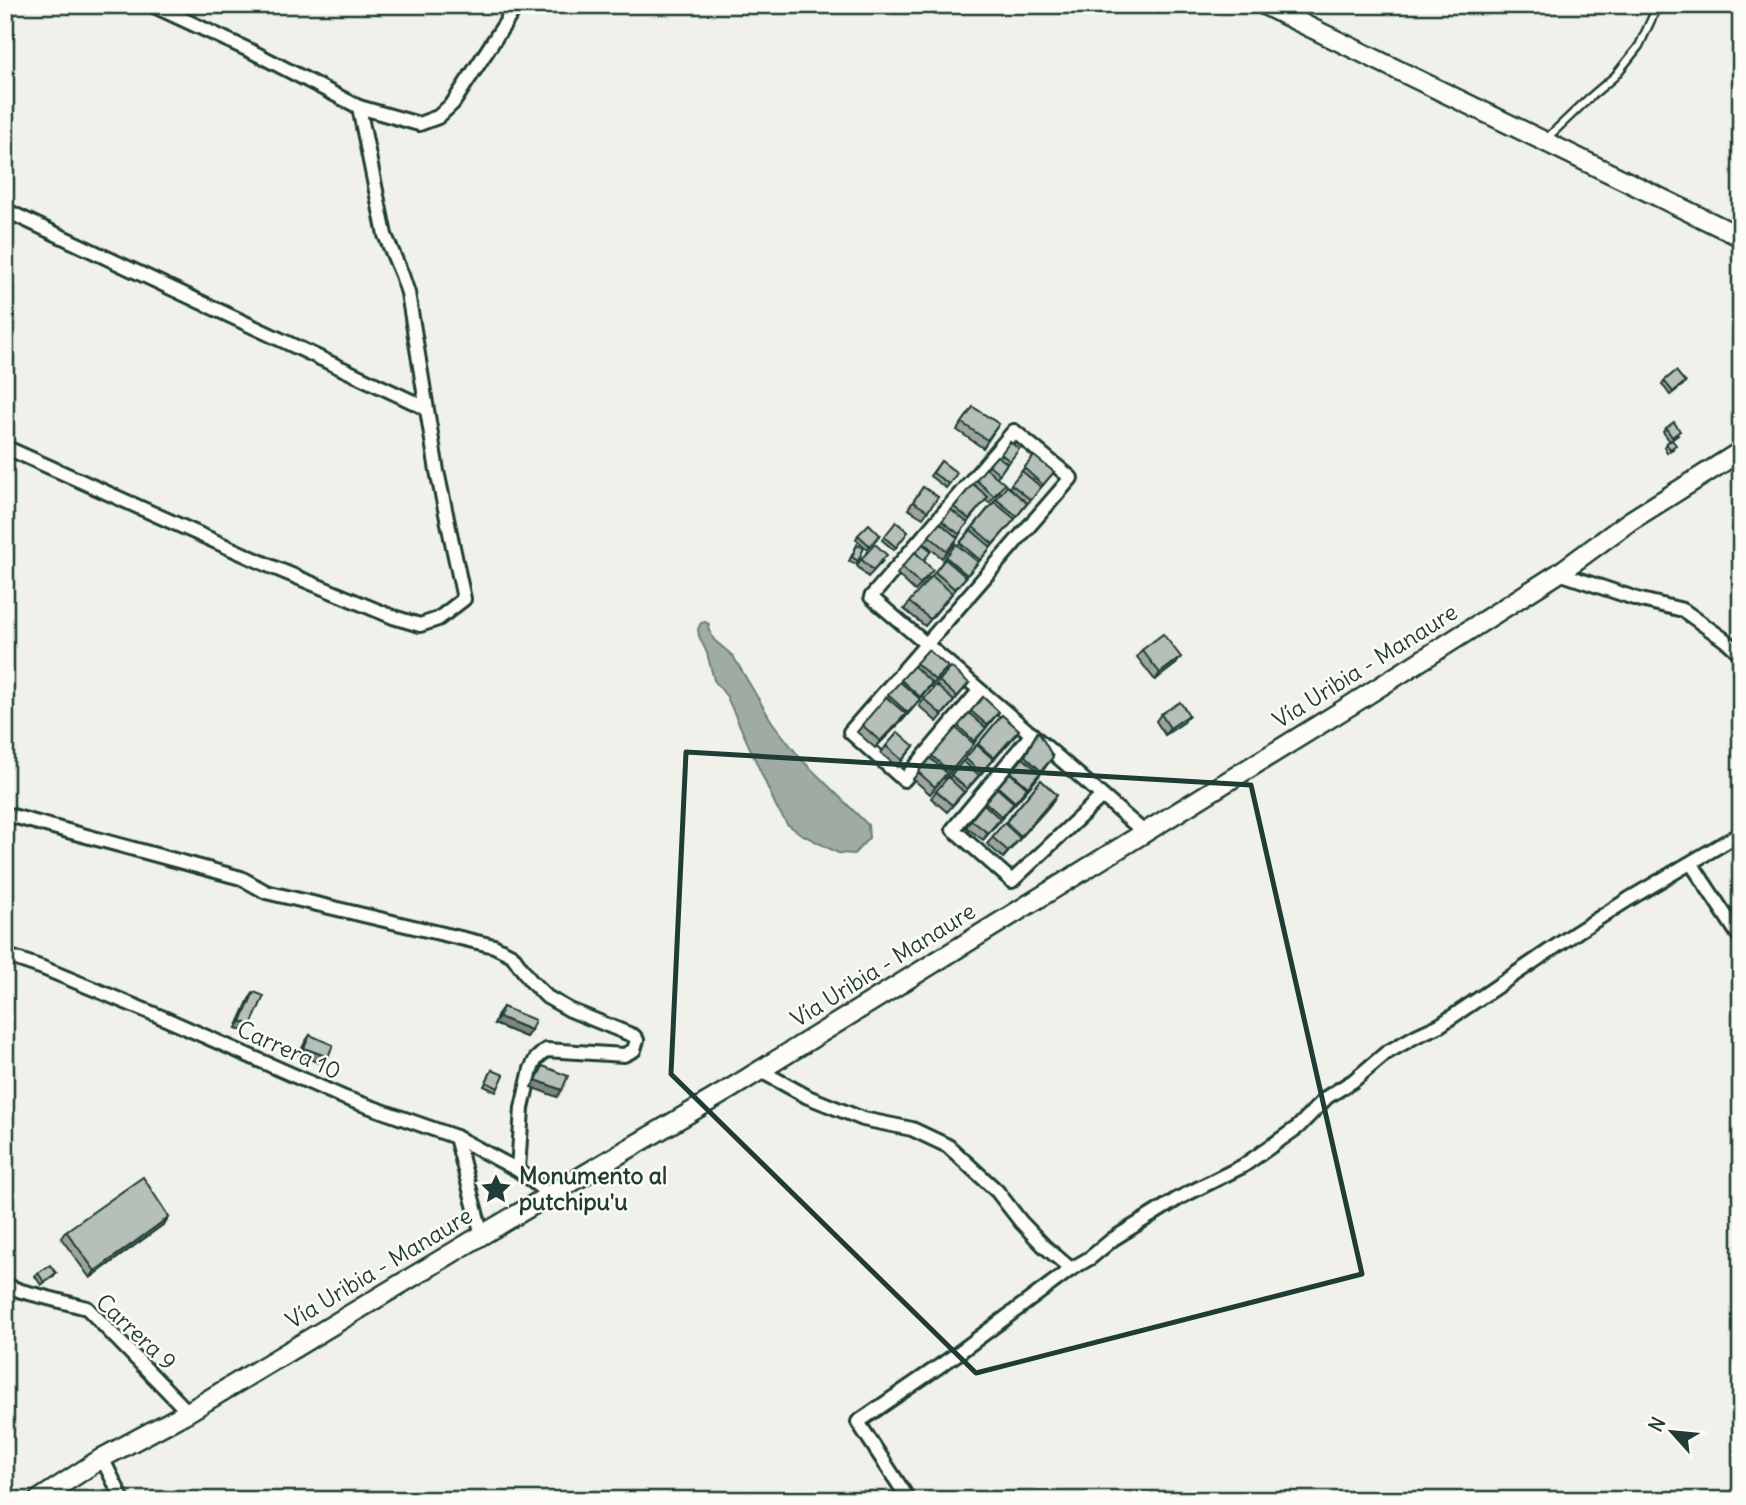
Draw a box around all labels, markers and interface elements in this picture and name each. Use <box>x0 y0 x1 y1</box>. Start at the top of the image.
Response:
street label: Vía Uribia - Manaure <box>1267 597 1462 734</box>
street label: Vía Uribia - Manaure <box>785 896 980 1033</box>
street label: Carrera 10 <box>233 1014 346 1085</box>
place label: Monumento al putchipu'u <box>519 1161 667 1216</box>
place icon: Monumento al putchipu'u <box>479 1172 513 1206</box>
street label: Vía Uribia - Manaure <box>280 1200 477 1335</box>
street label: Carrera 9 <box>90 1287 183 1376</box>
north arrow <box>1638 1396 1708 1466</box>
text: N <box>1643 1413 1671 1436</box>

